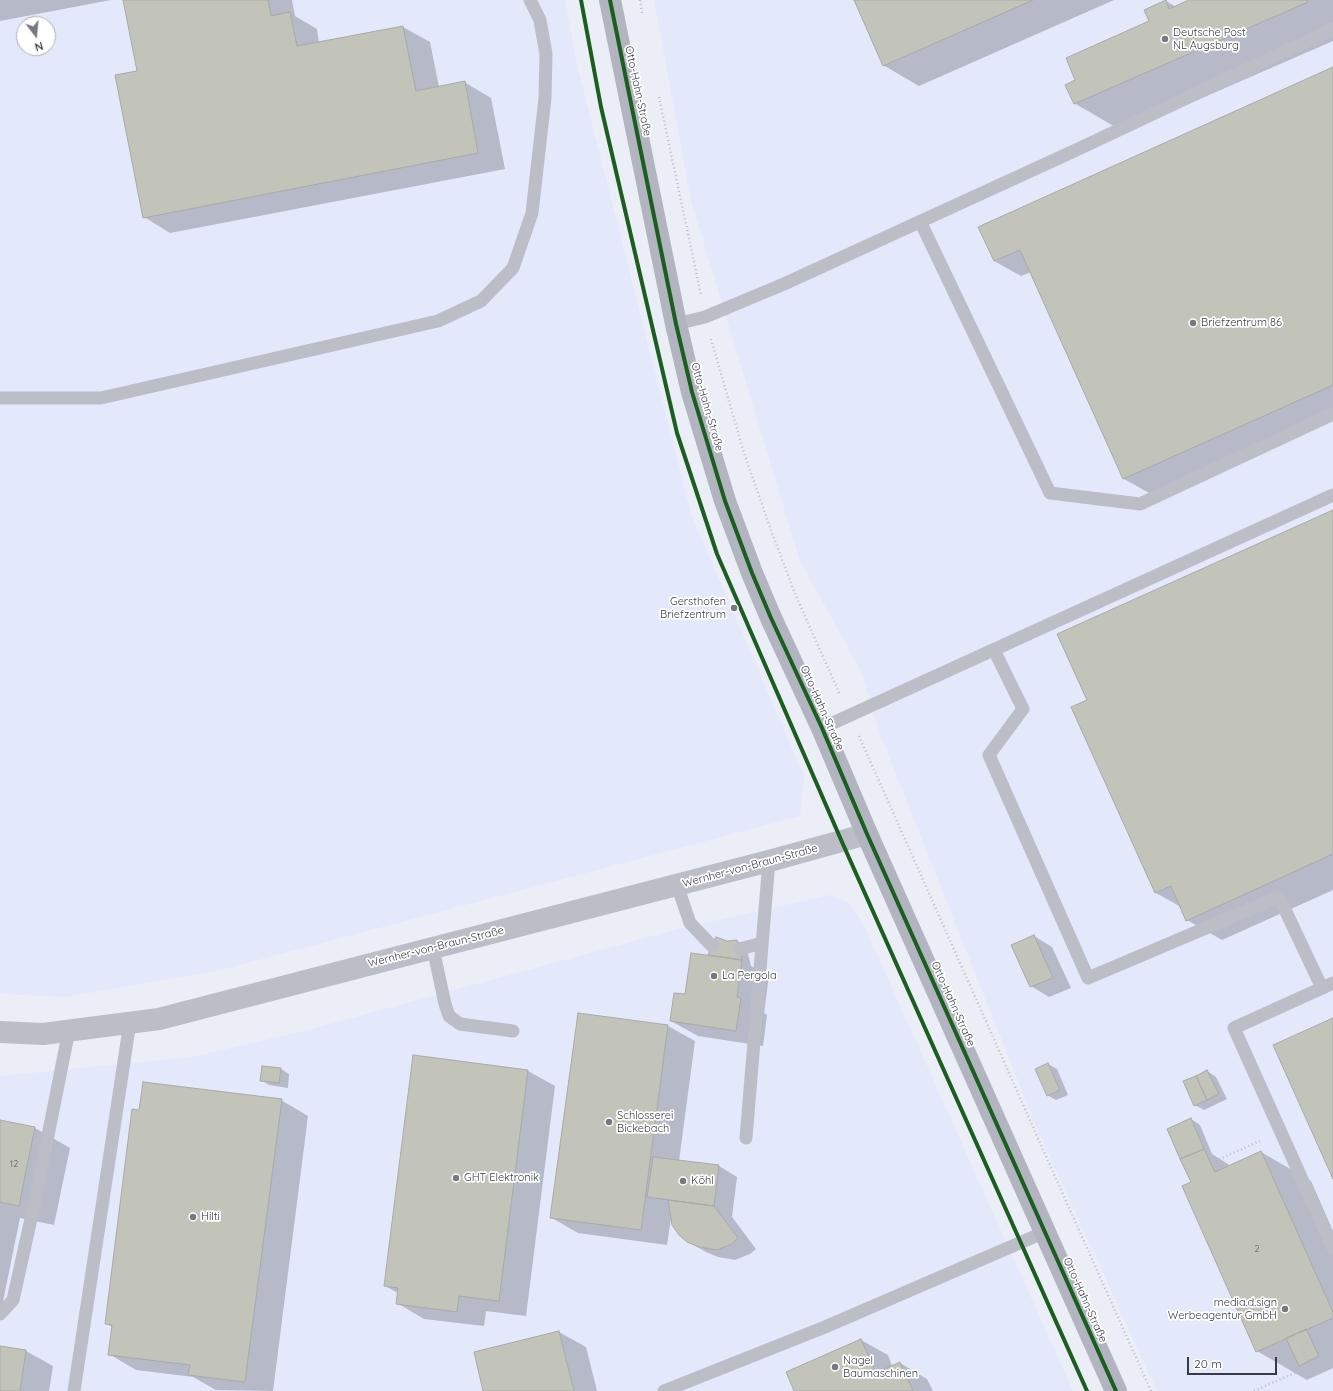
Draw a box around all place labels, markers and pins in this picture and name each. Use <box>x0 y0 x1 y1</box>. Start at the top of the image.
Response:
place label: Deutsche Post NL Augsburg <box>1173 26 1246 52</box>
marker: Deutsche Post NL Augsburg <box>1160 34 1170 44</box>
place label: Briefzentrum 86 <box>1201 316 1282 330</box>
marker: Briefzentrum 86 <box>1188 318 1198 328</box>
place label: Gersthofen Briefzentrum <box>660 595 726 621</box>
marker: Gersthofen Briefzentrum <box>729 603 739 613</box>
place label: La Pergola <box>722 969 777 983</box>
marker: La Pergola <box>709 971 719 981</box>
place label: Schlosserei Bickebach <box>617 1109 673 1135</box>
marker: Schlosserei Bickebach <box>604 1117 614 1127</box>
place label: GHT Elektronik <box>464 1171 539 1185</box>
marker: GHT Elektronik <box>451 1173 461 1183</box>
place label: Köhl <box>691 1174 714 1188</box>
marker: Köhl <box>678 1176 688 1186</box>
place label: Hilti <box>201 1210 220 1224</box>
marker: Hilti <box>188 1212 198 1222</box>
place label: media.d.sign Werbeagentur GmbH <box>1168 1296 1277 1322</box>
marker: media.d.sign Werbeagentur GmbH <box>1280 1304 1290 1314</box>
place label: Nagel Baumaschinen <box>843 1354 918 1380</box>
marker: Nagel Baumaschinen <box>830 1362 840 1372</box>

